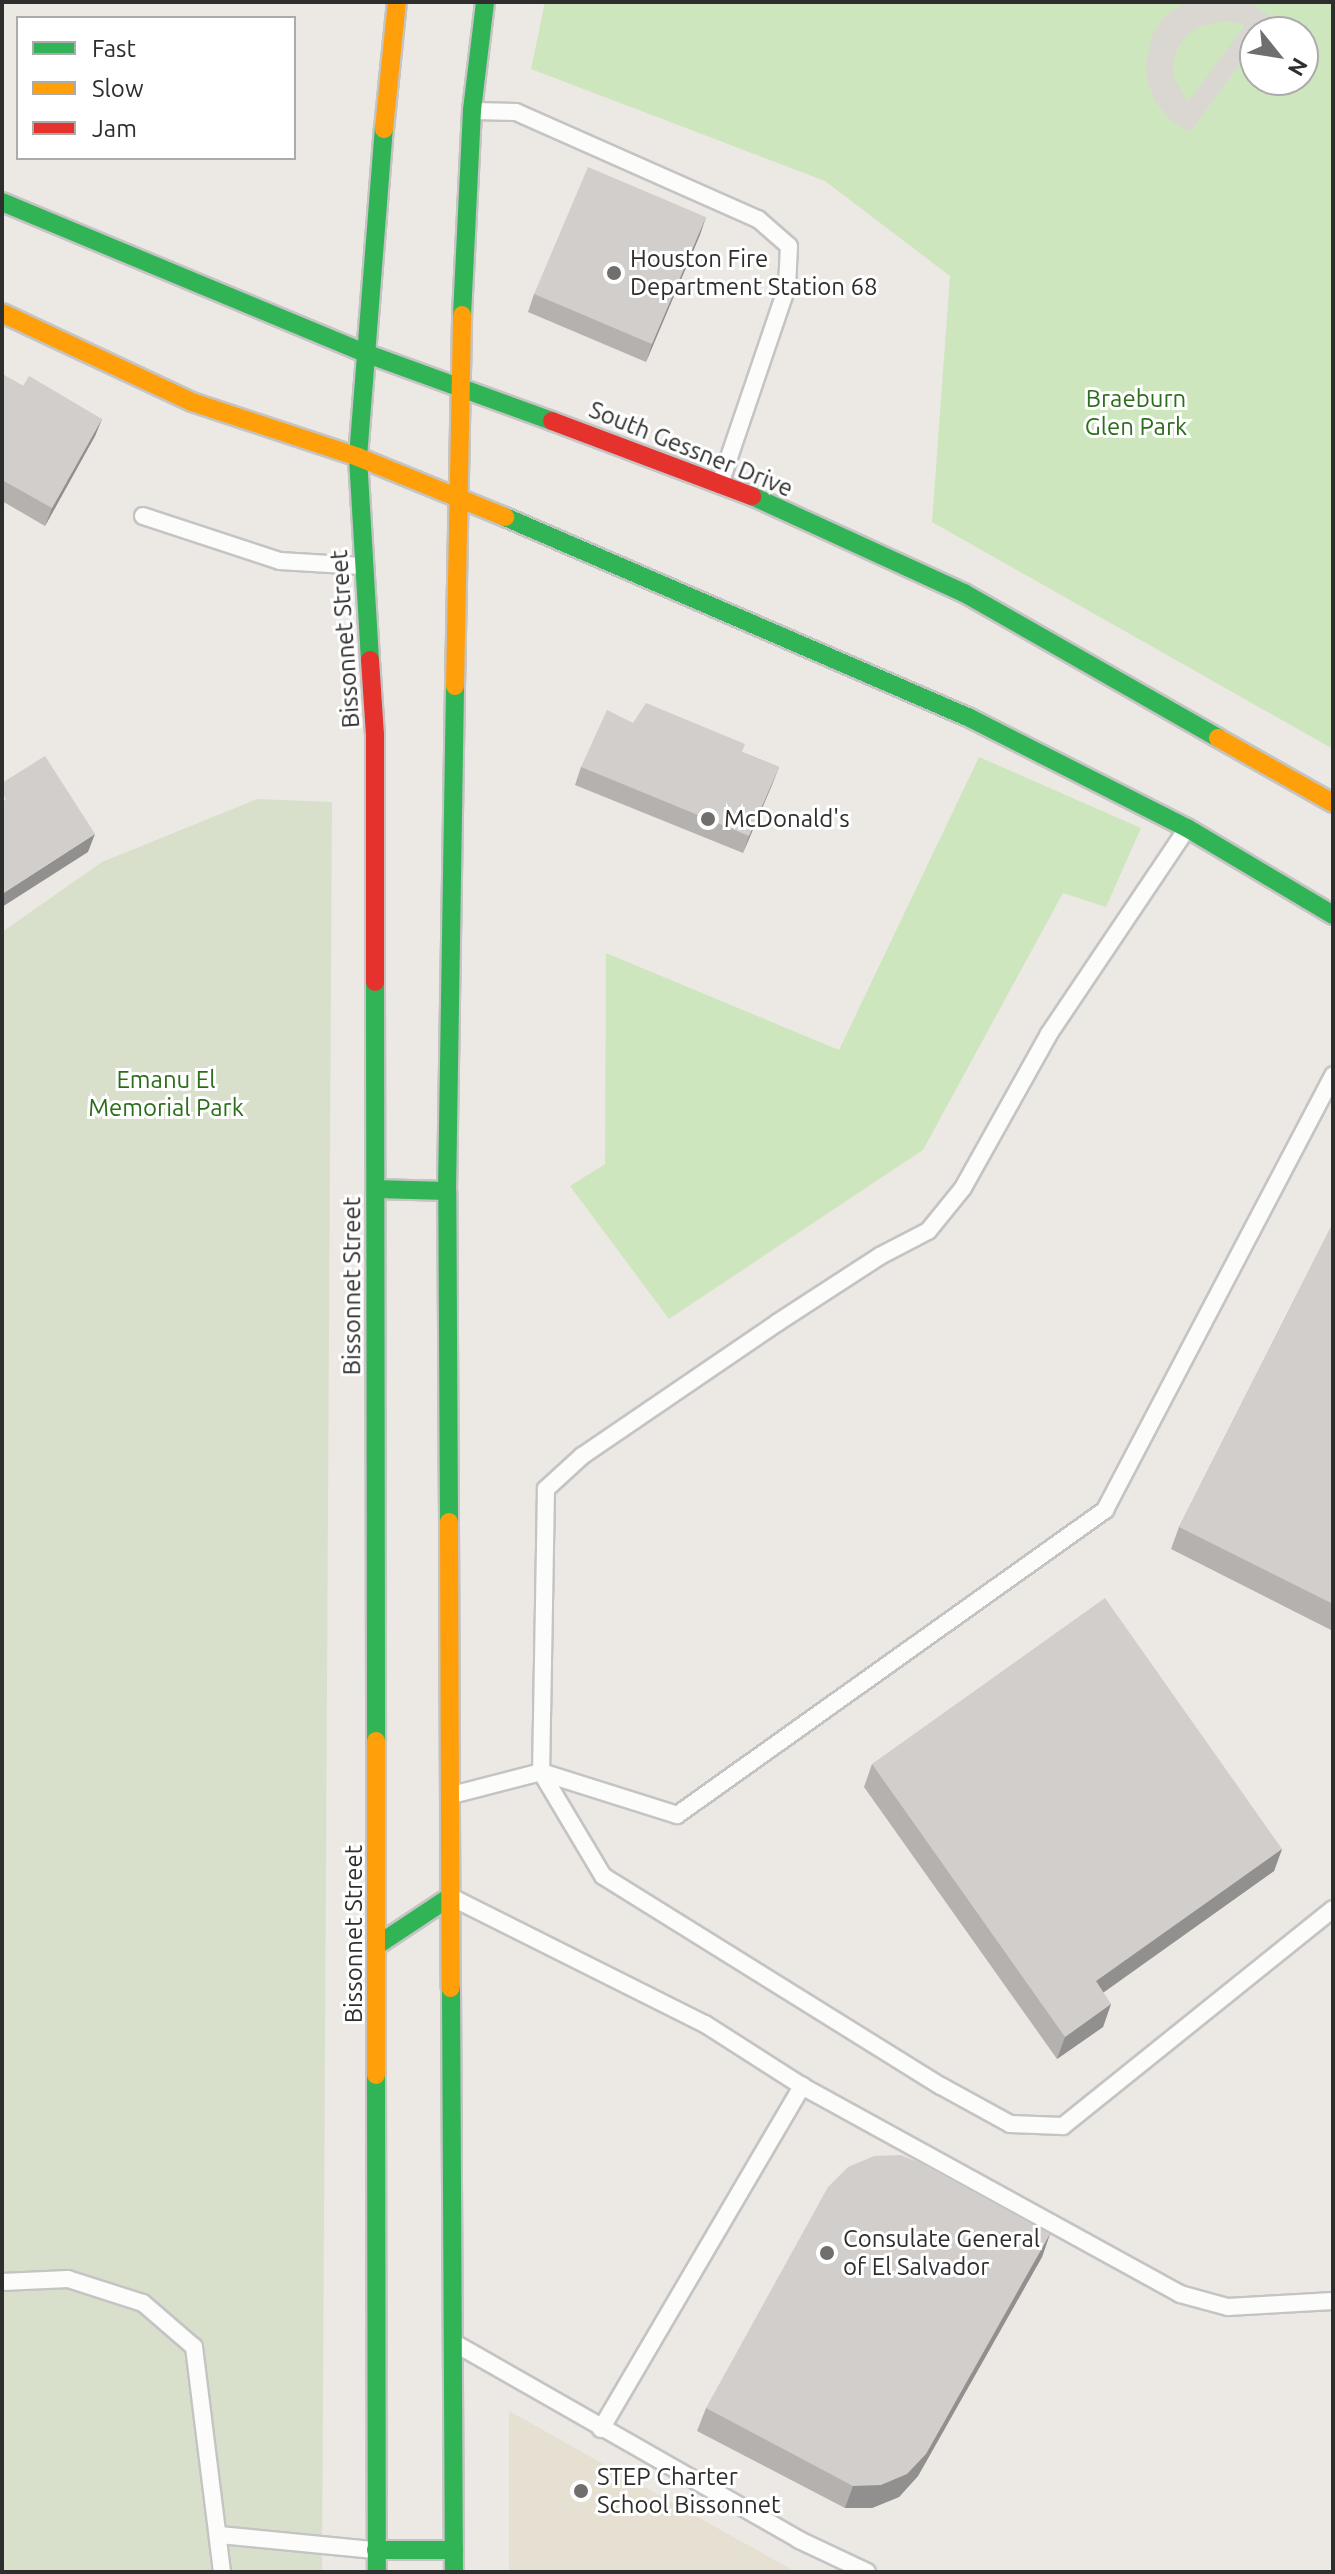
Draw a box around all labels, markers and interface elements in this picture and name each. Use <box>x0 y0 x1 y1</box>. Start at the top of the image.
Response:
legend <box>16 16 296 160</box>
north arrow <box>1239 16 1319 96</box>
text: Fast <box>92 35 136 62</box>
text: N <box>1284 54 1313 81</box>
text: Slow <box>92 75 144 102</box>
text: Jam <box>92 115 137 142</box>
place label: Houston Fire Department Station 68 <box>630 245 878 301</box>
marker: Houston Fire Department Station 68 <box>605 264 623 282</box>
park label: Braeburn Glen Park <box>1085 385 1187 441</box>
street label: South Gessner Drive <box>585 395 797 503</box>
street label: Bissonnet Street <box>324 549 366 729</box>
place label: McDonald's <box>724 805 850 833</box>
marker: McDonald's <box>699 810 717 828</box>
park label: Emanu El Memorial Park <box>88 1066 244 1122</box>
street label: Bissonnet Street <box>338 1197 366 1375</box>
street label: Bissonnet Street <box>340 1845 368 2023</box>
place label: Consulate General of El Salvador <box>843 2225 1040 2281</box>
marker: Consulate General of El Salvador <box>818 2244 836 2262</box>
place label: STEP Charter School Bissonnet <box>597 2463 780 2519</box>
marker: STEP Charter School Bissonnet <box>572 2482 590 2500</box>

